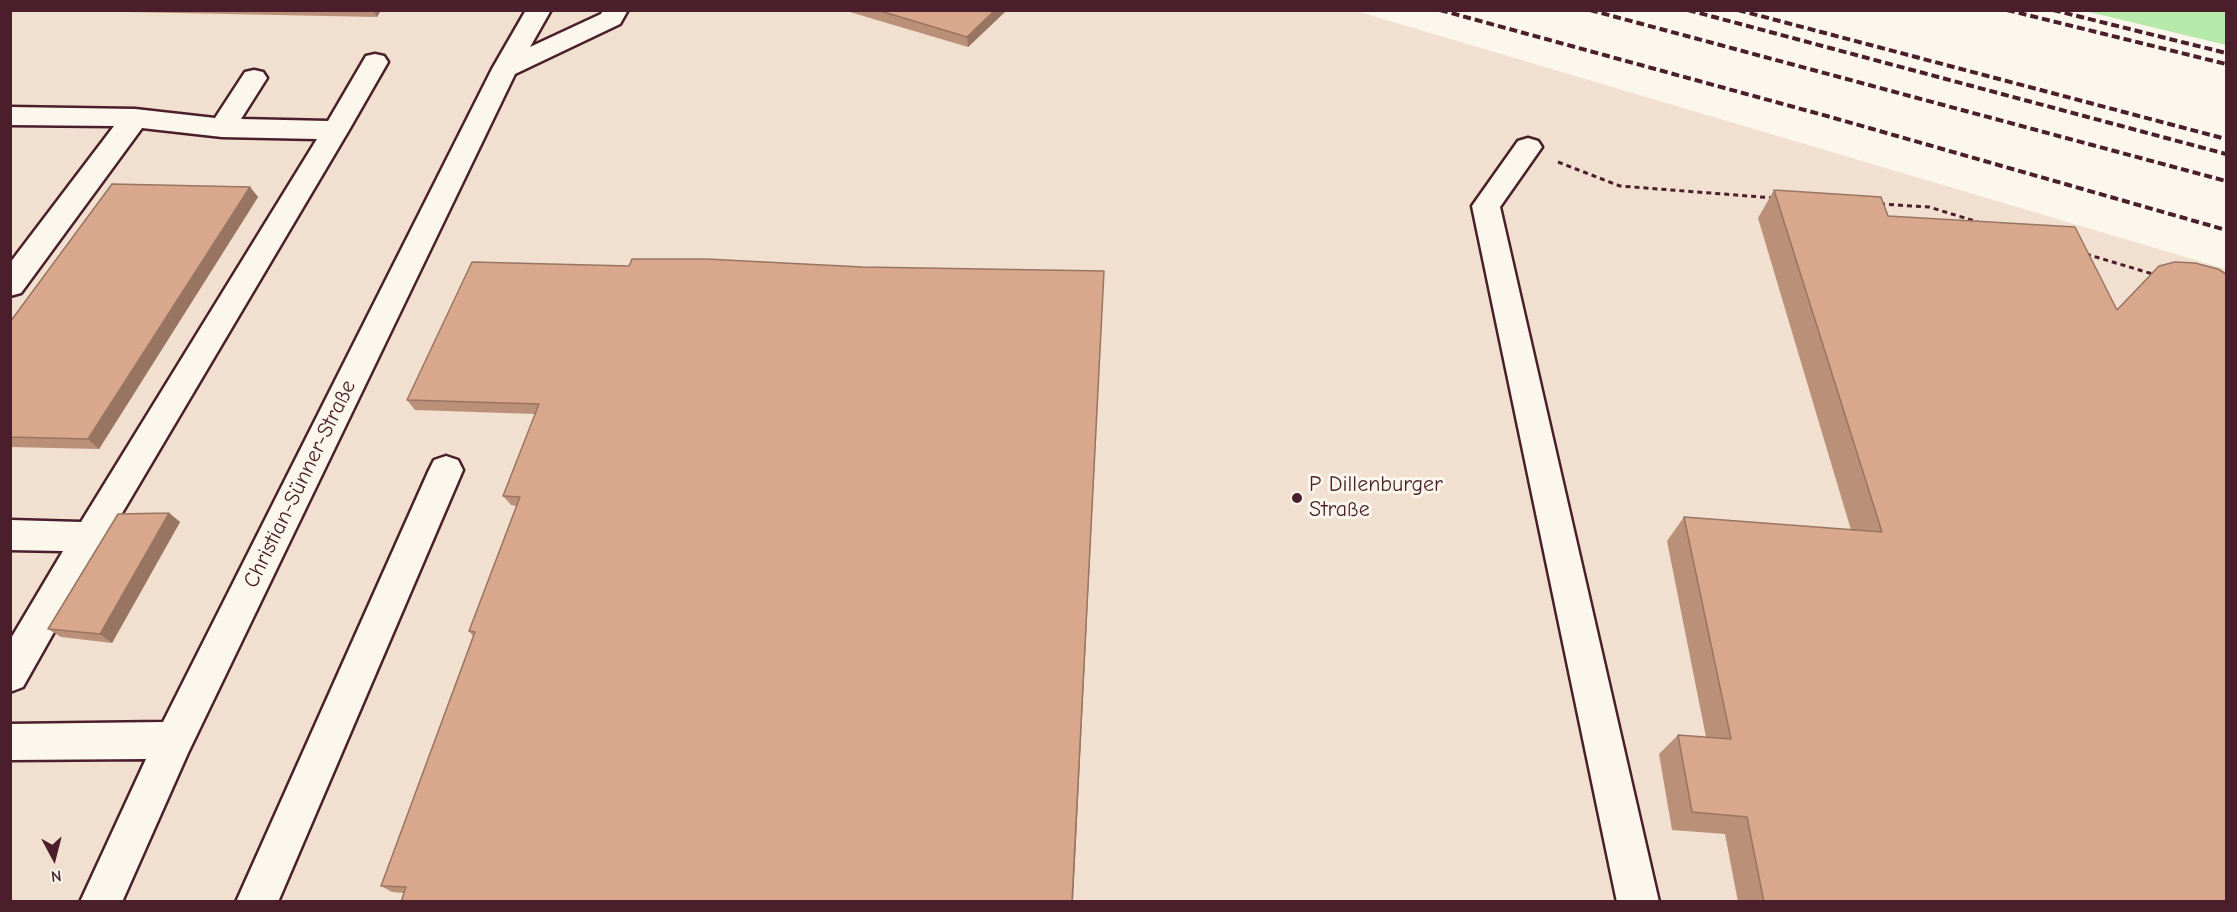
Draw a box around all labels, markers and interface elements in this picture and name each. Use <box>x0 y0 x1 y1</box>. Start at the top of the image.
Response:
street label: Christian-Sünner-Straße <box>238 376 362 592</box>
place label: P Dillenburger Straße <box>1309 472 1443 524</box>
marker: P Dillenburger Straße <box>1290 491 1304 505</box>
north arrow <box>24 828 84 888</box>
text: N <box>50 866 62 885</box>

